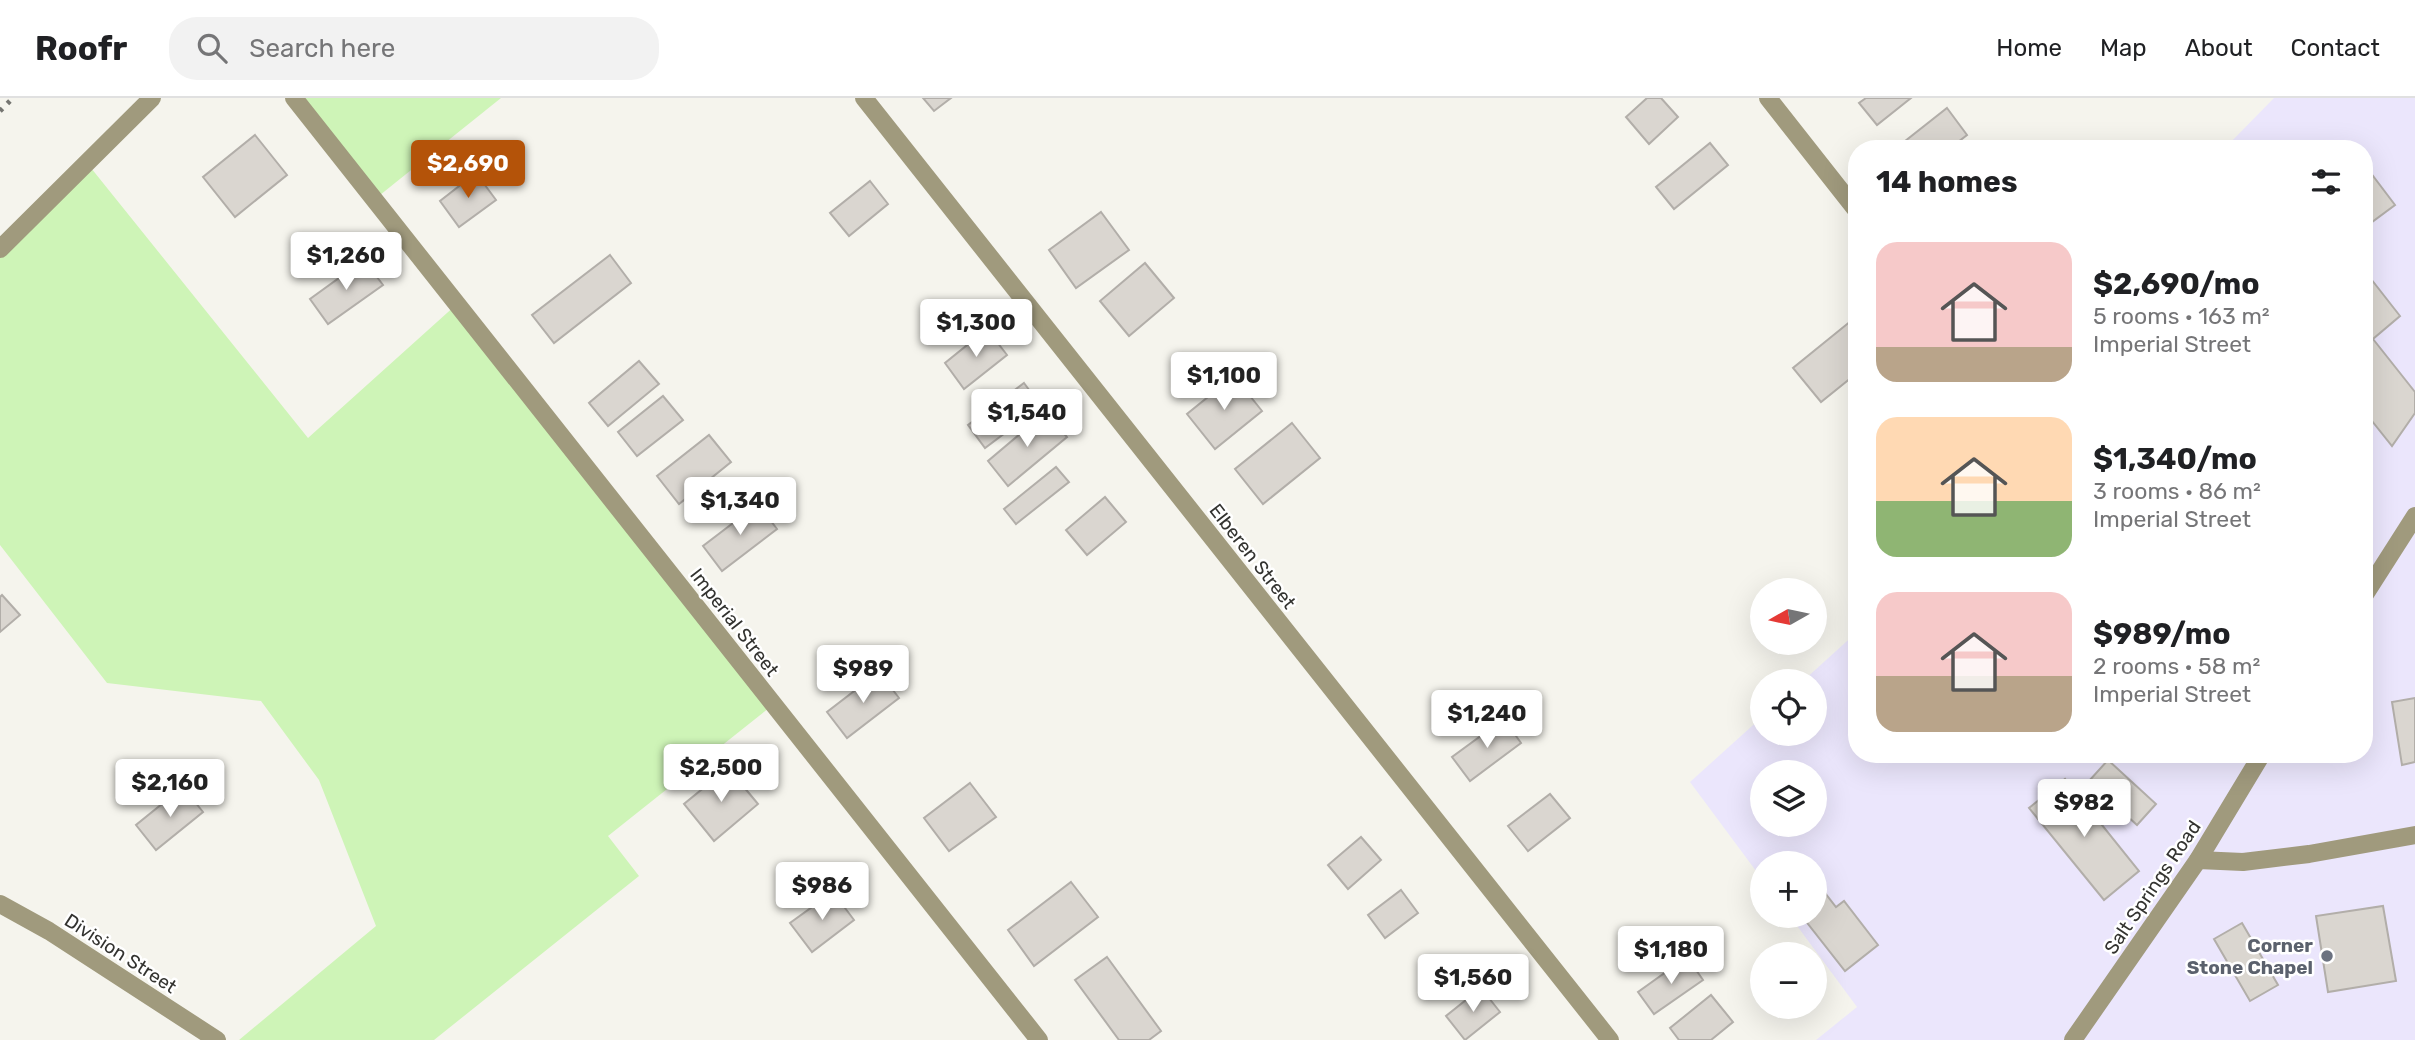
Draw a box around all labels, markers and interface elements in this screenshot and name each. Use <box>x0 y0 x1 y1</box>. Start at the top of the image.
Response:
search box <box>169 17 659 80</box>
text: Roofr <box>35 29 127 68</box>
icon: search <box>193 29 231 67</box>
text: Search here <box>249 33 395 64</box>
text: Home <box>1996 34 2062 62</box>
text: Map <box>2100 34 2147 62</box>
text: About <box>2185 34 2253 62</box>
text: Contact <box>2291 34 2380 62</box>
pin: $2,690 <box>411 140 525 200</box>
text: $2,690 <box>427 149 509 177</box>
icon: filters <box>2307 163 2345 201</box>
text: 14 homes <box>1876 164 2018 200</box>
pin: $1,260 <box>289 232 403 292</box>
text: $1,260 <box>307 241 385 269</box>
text: $2,690/mo <box>2093 266 2260 302</box>
icon: home <box>1932 270 2016 354</box>
pin: $1,300 <box>919 300 1033 359</box>
text: 5 rooms · 163 m² <box>2093 302 2270 330</box>
text: $1,300 <box>936 308 1016 336</box>
text: Imperial Street <box>2093 330 2251 358</box>
pin: $1,100 <box>1167 352 1281 412</box>
text: $1,100 <box>1187 361 1261 389</box>
pin: $1,540 <box>970 390 1084 449</box>
text: $1,540 <box>987 398 1067 426</box>
text: $1,340/mo <box>2093 441 2257 477</box>
icon: home <box>1932 445 2016 529</box>
text: 3 rooms · 86 m² <box>2093 477 2261 505</box>
pin: $1,340 <box>683 478 797 537</box>
text: $1,340 <box>700 486 780 514</box>
street label: Elberen Street <box>1204 499 1301 614</box>
text: Imperial Street <box>2093 505 2251 533</box>
street label: Imperial Street <box>685 564 784 681</box>
north arrow <box>1750 578 1827 654</box>
map controls <box>1750 578 1827 1019</box>
text: $989/mo <box>2093 616 2231 652</box>
icon: home <box>1932 620 2016 704</box>
pin: $989 <box>822 646 904 705</box>
text: 2 rooms · 58 m² <box>2093 652 2260 680</box>
text: $989 <box>833 654 893 682</box>
button: locate <box>1750 669 1827 746</box>
text: Imperial Street <box>2093 680 2251 708</box>
pin: $1,240 <box>1430 690 1544 750</box>
text: $1,240 <box>1447 699 1527 727</box>
pin: $2,500 <box>664 744 778 804</box>
text: $2,500 <box>680 753 762 781</box>
pin: $2,160 <box>113 760 227 819</box>
button: layers <box>1750 760 1827 837</box>
text: $2,160 <box>131 768 209 796</box>
pin: $982 <box>2043 780 2125 839</box>
text: $982 <box>2054 788 2114 816</box>
street label: Salt Springs Road <box>2099 816 2206 958</box>
button: + <box>1750 851 1827 928</box>
pin: $986 <box>781 862 863 922</box>
text: $986 <box>792 871 852 899</box>
street label: Division Street <box>60 909 182 999</box>
pin: $1,180 <box>1614 926 1728 986</box>
place label: Corner Stone Chapel <box>2187 934 2313 979</box>
text: $1,180 <box>1634 935 1708 963</box>
button: − <box>1750 942 1827 1019</box>
marker: Corner Stone Chapel <box>2319 948 2335 964</box>
pin: $1,560 <box>1416 954 1530 1014</box>
text: $1,560 <box>1434 963 1512 991</box>

